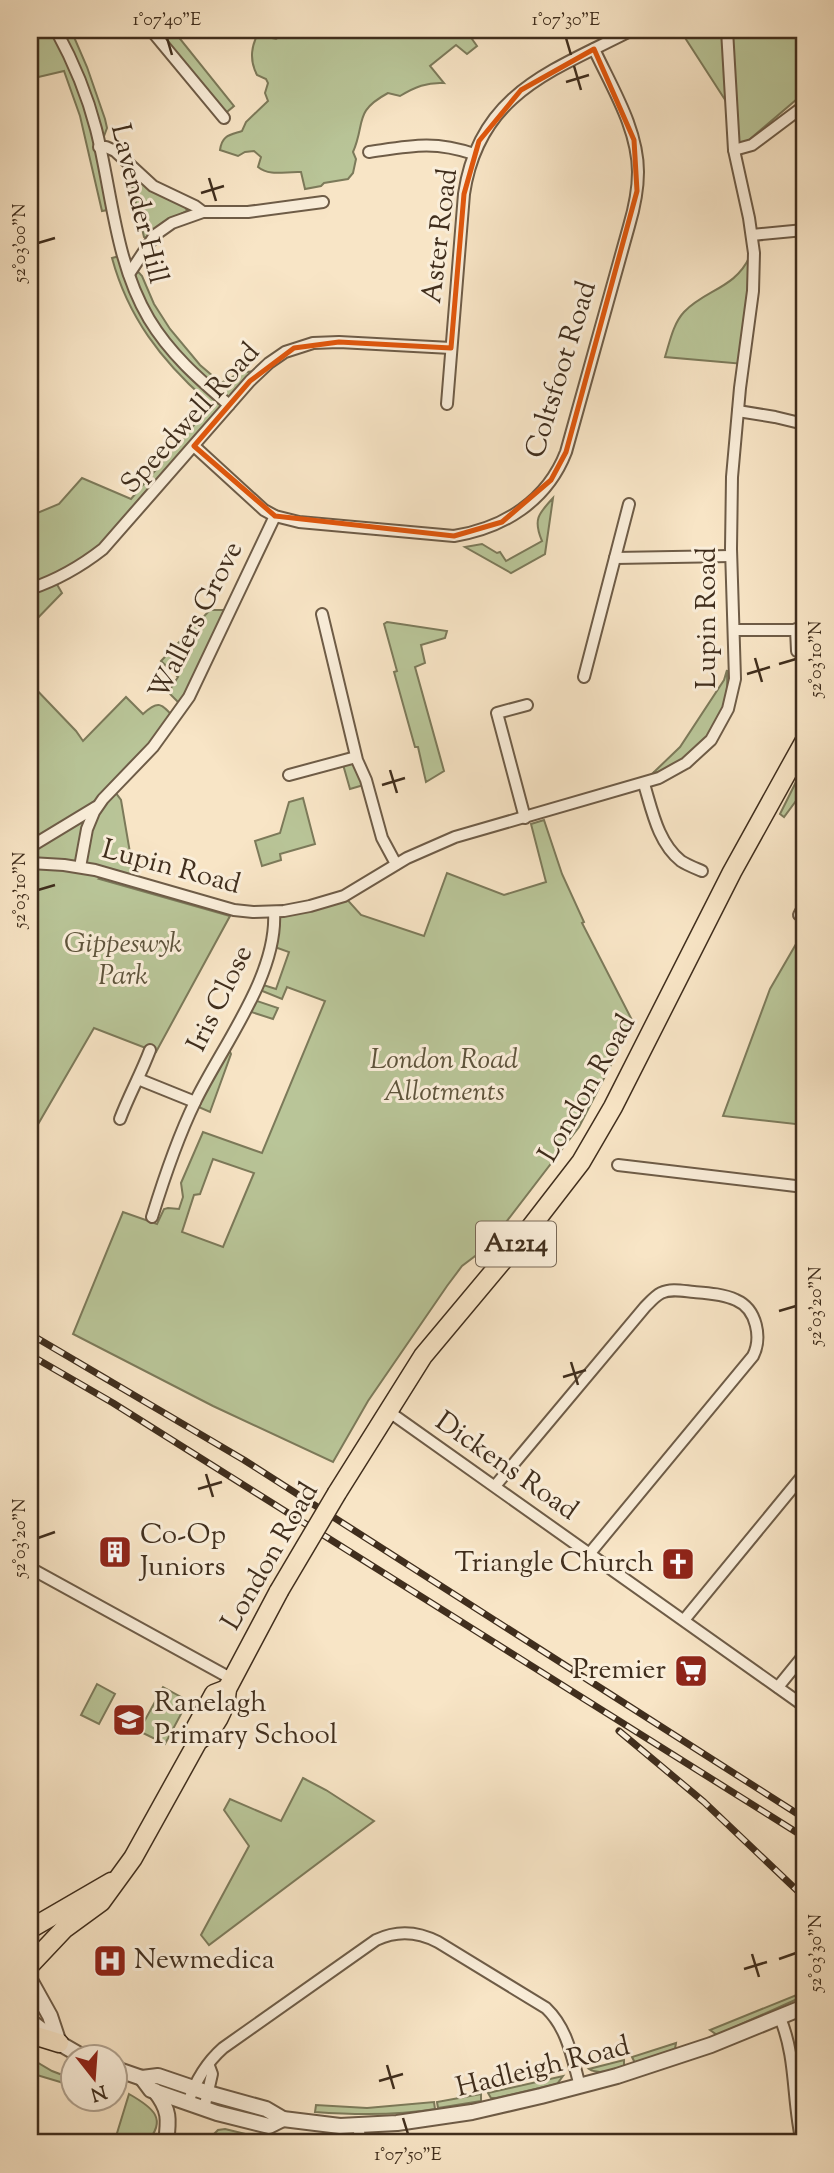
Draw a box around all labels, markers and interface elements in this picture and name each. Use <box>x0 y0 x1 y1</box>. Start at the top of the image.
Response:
text: 1°07'40"E <box>133 8 201 34</box>
text: 1°07'30"E <box>532 8 600 34</box>
street label: Lavender Hill <box>99 120 177 288</box>
street label: Aster Road <box>413 166 469 306</box>
text: 52°03'00"N <box>8 203 34 284</box>
street label: Coltsfoot Road <box>516 276 608 463</box>
street label: Speedwell Road <box>112 334 270 504</box>
street label: Wallers Grove <box>140 535 254 707</box>
street label: Lupin Road <box>688 547 728 689</box>
text: 52°03'10"N <box>804 621 830 698</box>
street label: Lupin Road <box>97 830 245 906</box>
text: 52°03'10"N <box>8 852 34 929</box>
park label: Gippeswyk Park <box>64 925 182 997</box>
street label: Iris Close <box>178 939 264 1059</box>
street label: London Road <box>529 1007 647 1170</box>
park label: London Road Allotments <box>370 1041 518 1113</box>
road number: A1214 <box>476 1222 556 1266</box>
text: 52°03'20"N <box>804 1266 830 1347</box>
street label: Dickens Road <box>426 1403 586 1531</box>
street label: London Road <box>212 1475 330 1638</box>
text: 52°03'20"N <box>8 1498 34 1579</box>
place label: Co-Op Juniors <box>138 1516 226 1588</box>
building icon: Co-Op Juniors <box>96 1533 134 1571</box>
place label: Triangle Church <box>455 1544 654 1584</box>
church icon: Triangle Church <box>659 1545 697 1583</box>
place label: Premier <box>573 1651 666 1691</box>
supermarket icon: Premier <box>672 1652 710 1690</box>
place label: Ranelagh Primary School <box>154 1684 338 1756</box>
school or university icon: Ranelagh Primary School <box>110 1701 148 1739</box>
text: 52°03'30"N <box>804 1914 830 1993</box>
place label: Newmedica <box>134 1941 275 1981</box>
hospital icon: Newmedica <box>91 1942 129 1980</box>
street label: Hadleigh Road <box>452 2027 634 2109</box>
north arrow <box>60 2044 130 2114</box>
text: N <box>87 2077 109 2107</box>
text: 1°07'50"E <box>374 2143 442 2169</box>

